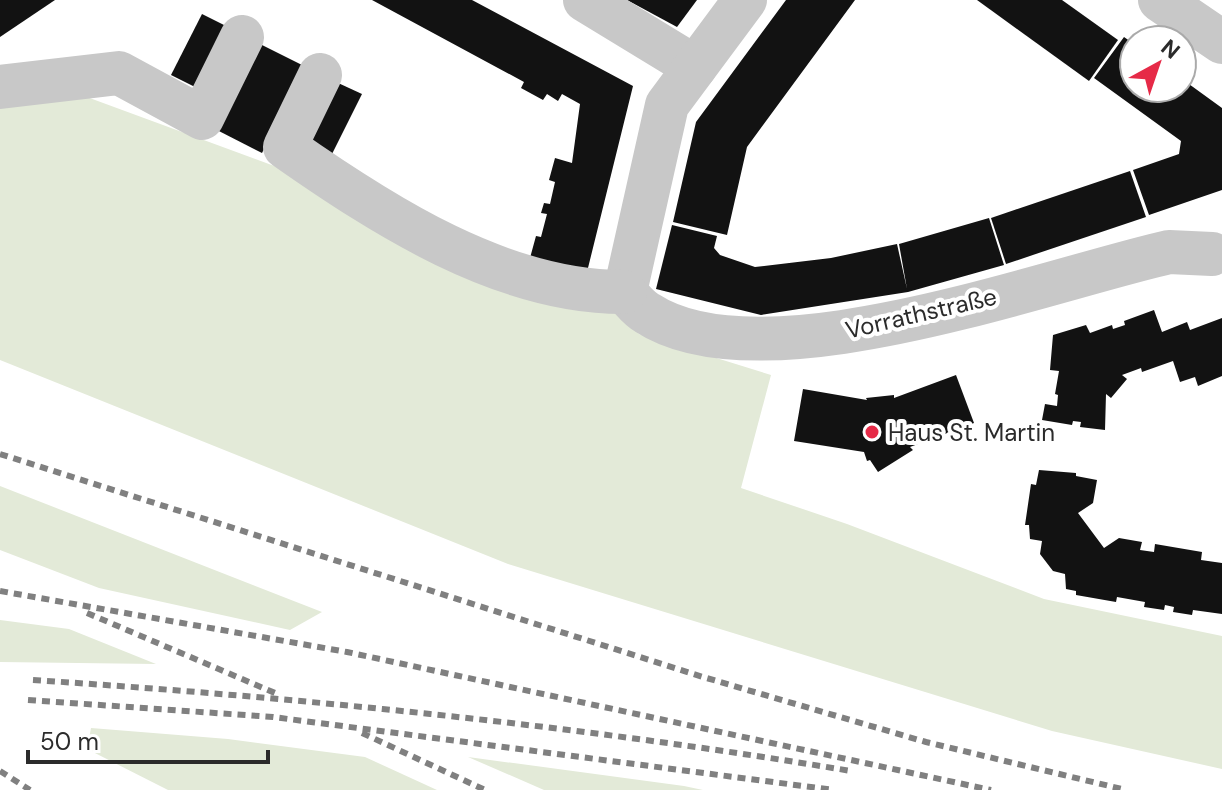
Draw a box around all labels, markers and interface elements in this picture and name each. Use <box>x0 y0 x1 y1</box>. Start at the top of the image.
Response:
north arrow <box>1118 24 1198 104</box>
text: N <box>1155 33 1186 65</box>
street label: Vorrathstraße <box>842 281 1000 345</box>
place label: Haus St. Martin <box>888 417 1055 448</box>
marker: Haus St. Martin <box>863 423 881 441</box>
scale bar <box>28 714 268 764</box>
text: 50 m <box>40 726 99 757</box>

